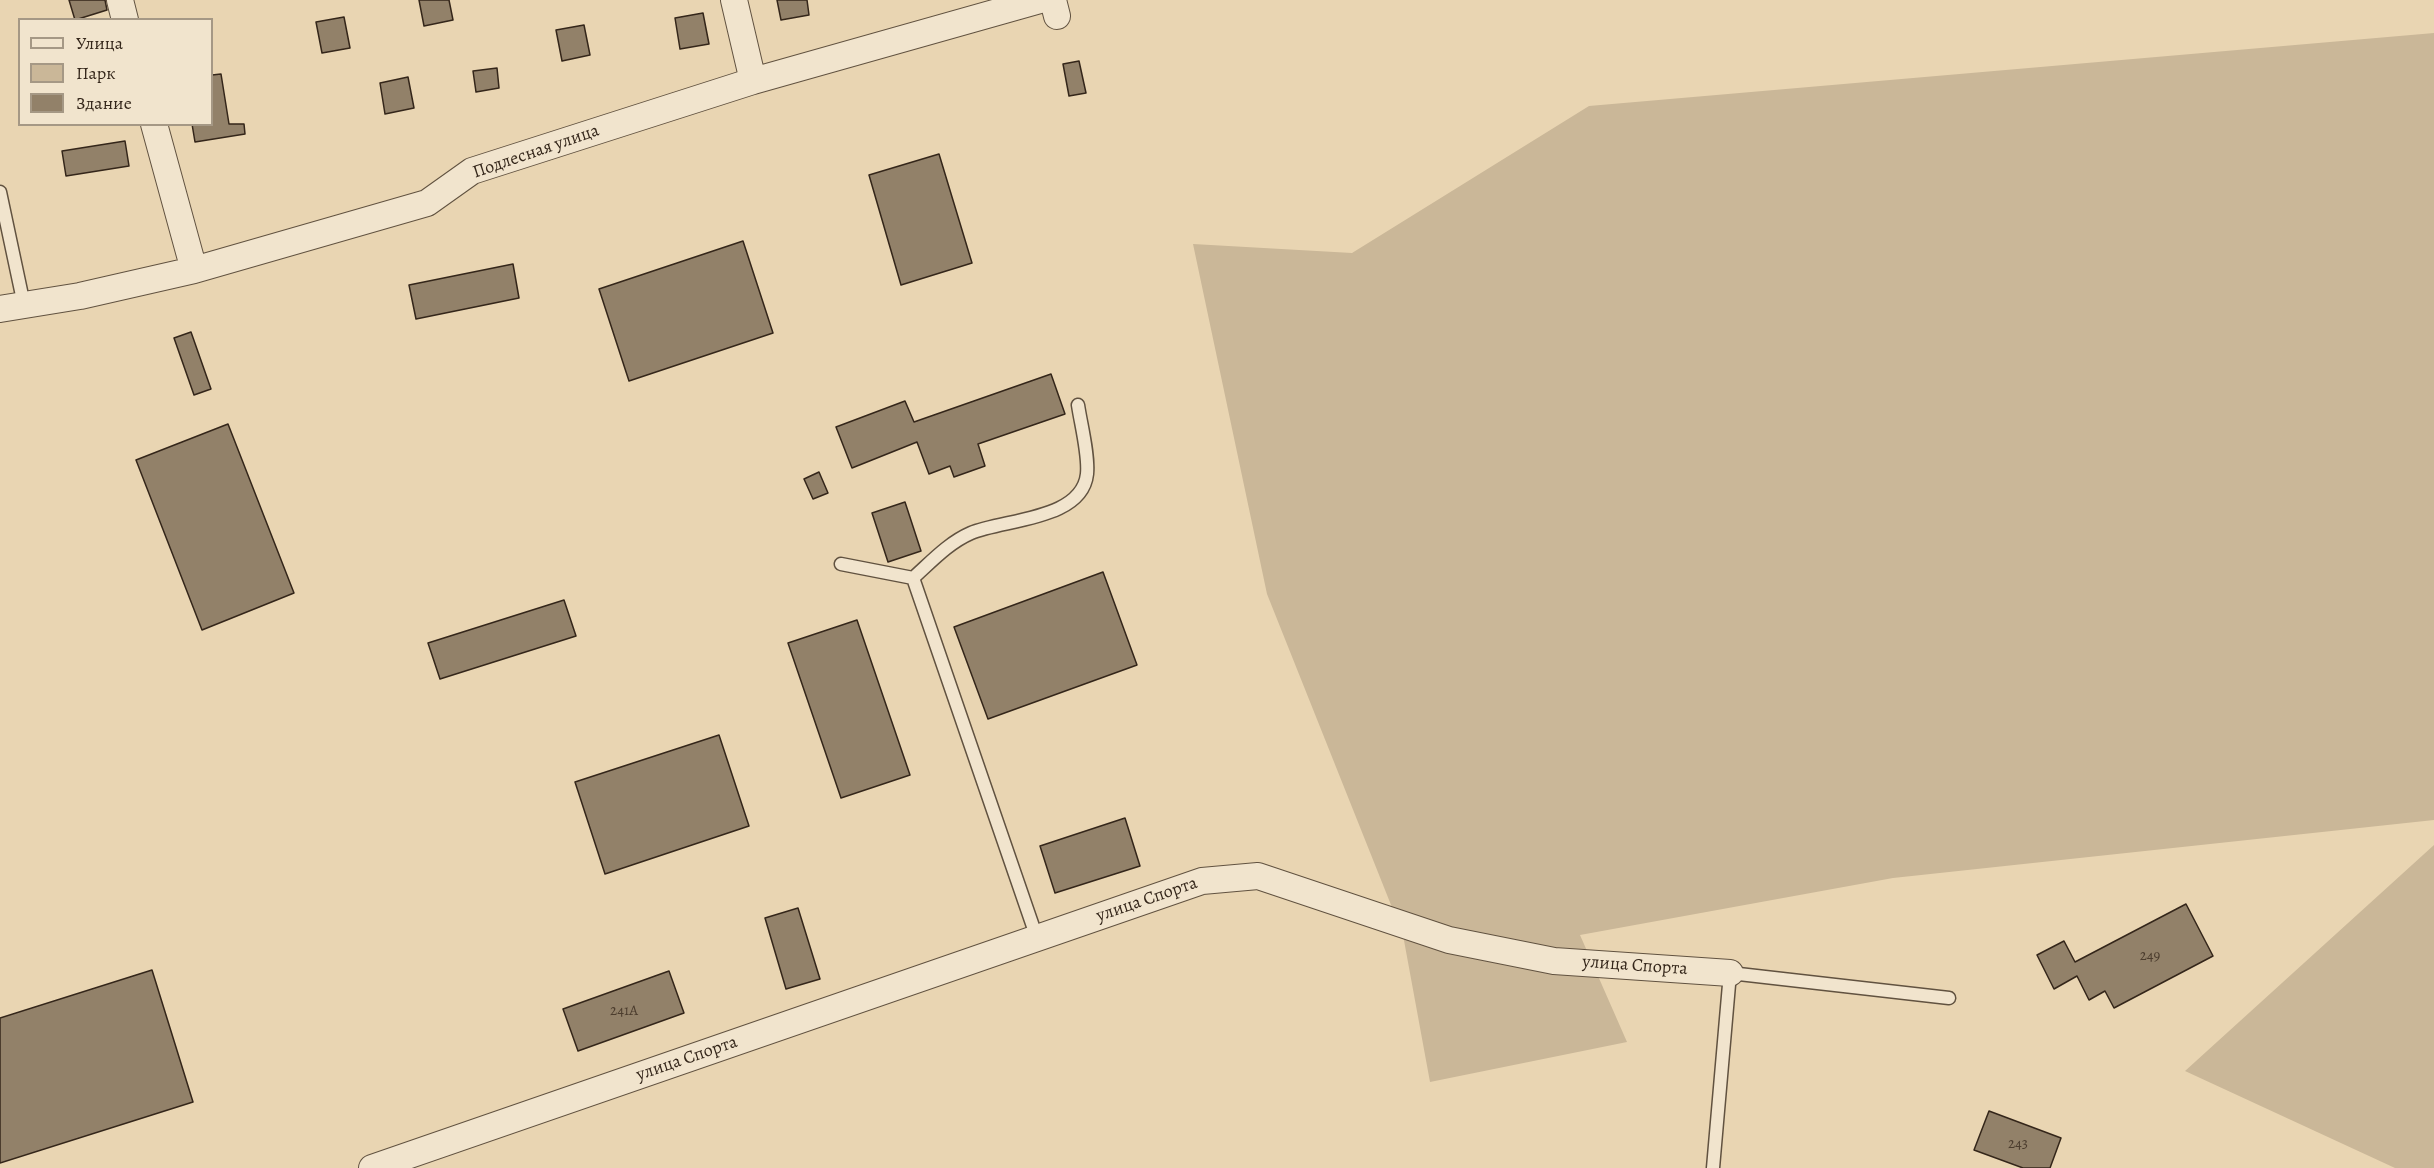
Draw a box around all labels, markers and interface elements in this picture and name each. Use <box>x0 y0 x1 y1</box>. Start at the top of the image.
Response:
legend <box>18 18 213 126</box>
text: Улица <box>76 31 123 55</box>
text: Парк <box>76 61 116 85</box>
text: Здание <box>76 91 132 115</box>
street label: Подлесная улица <box>470 120 602 184</box>
street label: улица Спорта <box>1094 873 1200 927</box>
house number: 249 <box>2140 947 2160 965</box>
street label: улица Спорта <box>1582 952 1688 980</box>
house number: 241А <box>610 1002 638 1020</box>
street label: улица Спорта <box>634 1032 740 1086</box>
house number: 243 <box>2008 1135 2028 1153</box>

